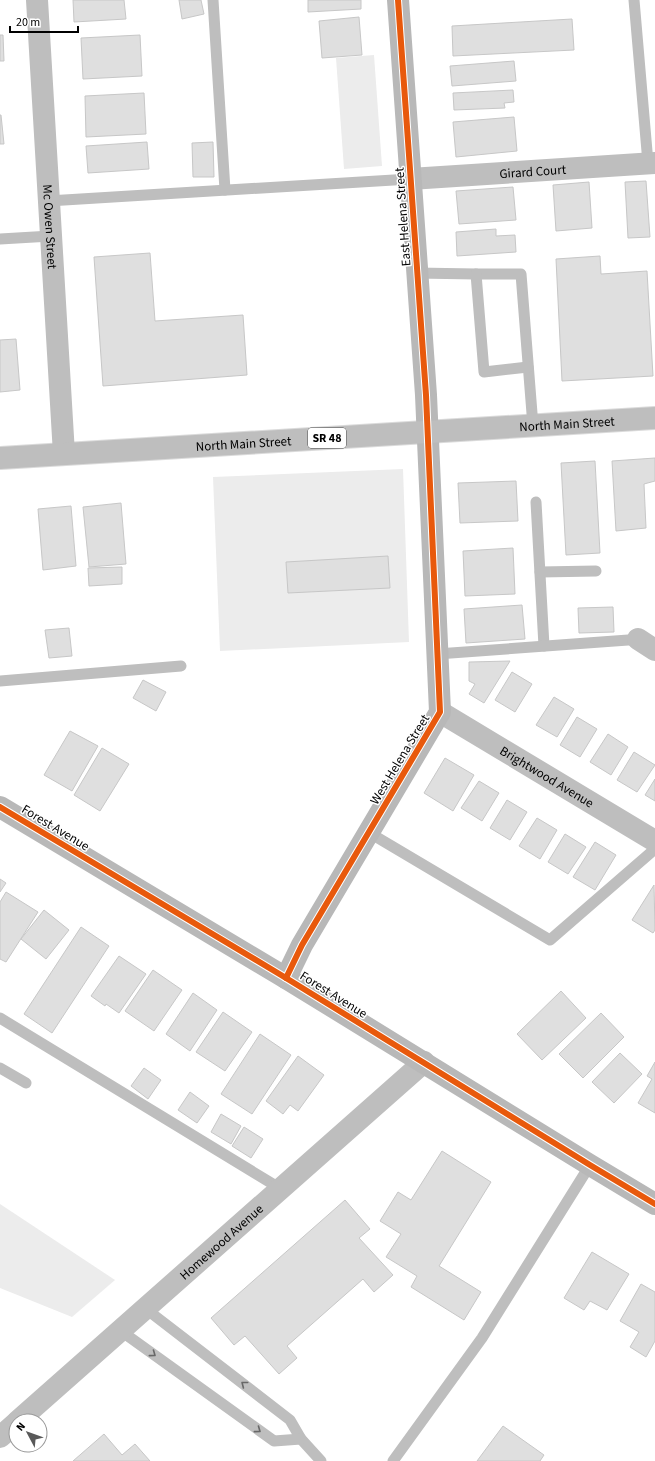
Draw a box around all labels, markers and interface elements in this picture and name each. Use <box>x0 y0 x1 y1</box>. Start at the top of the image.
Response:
scale bar <box>10 8 78 34</box>
text: 20 m <box>16 14 40 31</box>
street label: Girard Court <box>499 161 567 183</box>
street label: East Helena Street <box>391 166 415 267</box>
street label: Mc Owen Street <box>38 184 61 270</box>
street label: North Main Street <box>519 412 616 436</box>
road number: SR 48 <box>308 428 346 448</box>
street label: North Main Street <box>195 432 292 456</box>
street label: West Helena Street <box>366 710 434 808</box>
street label: Brightwood Avenue <box>496 742 597 812</box>
street label: Forest Avenue <box>18 800 93 855</box>
street label: Forest Avenue <box>296 967 371 1023</box>
street label: Homewood Avenue <box>176 1200 267 1284</box>
one-way arrow <box>149 1349 156 1357</box>
one-way arrow <box>241 1382 248 1389</box>
north arrow <box>8 1413 48 1453</box>
text: N <box>13 1419 29 1434</box>
one-way arrow <box>254 1425 261 1432</box>

